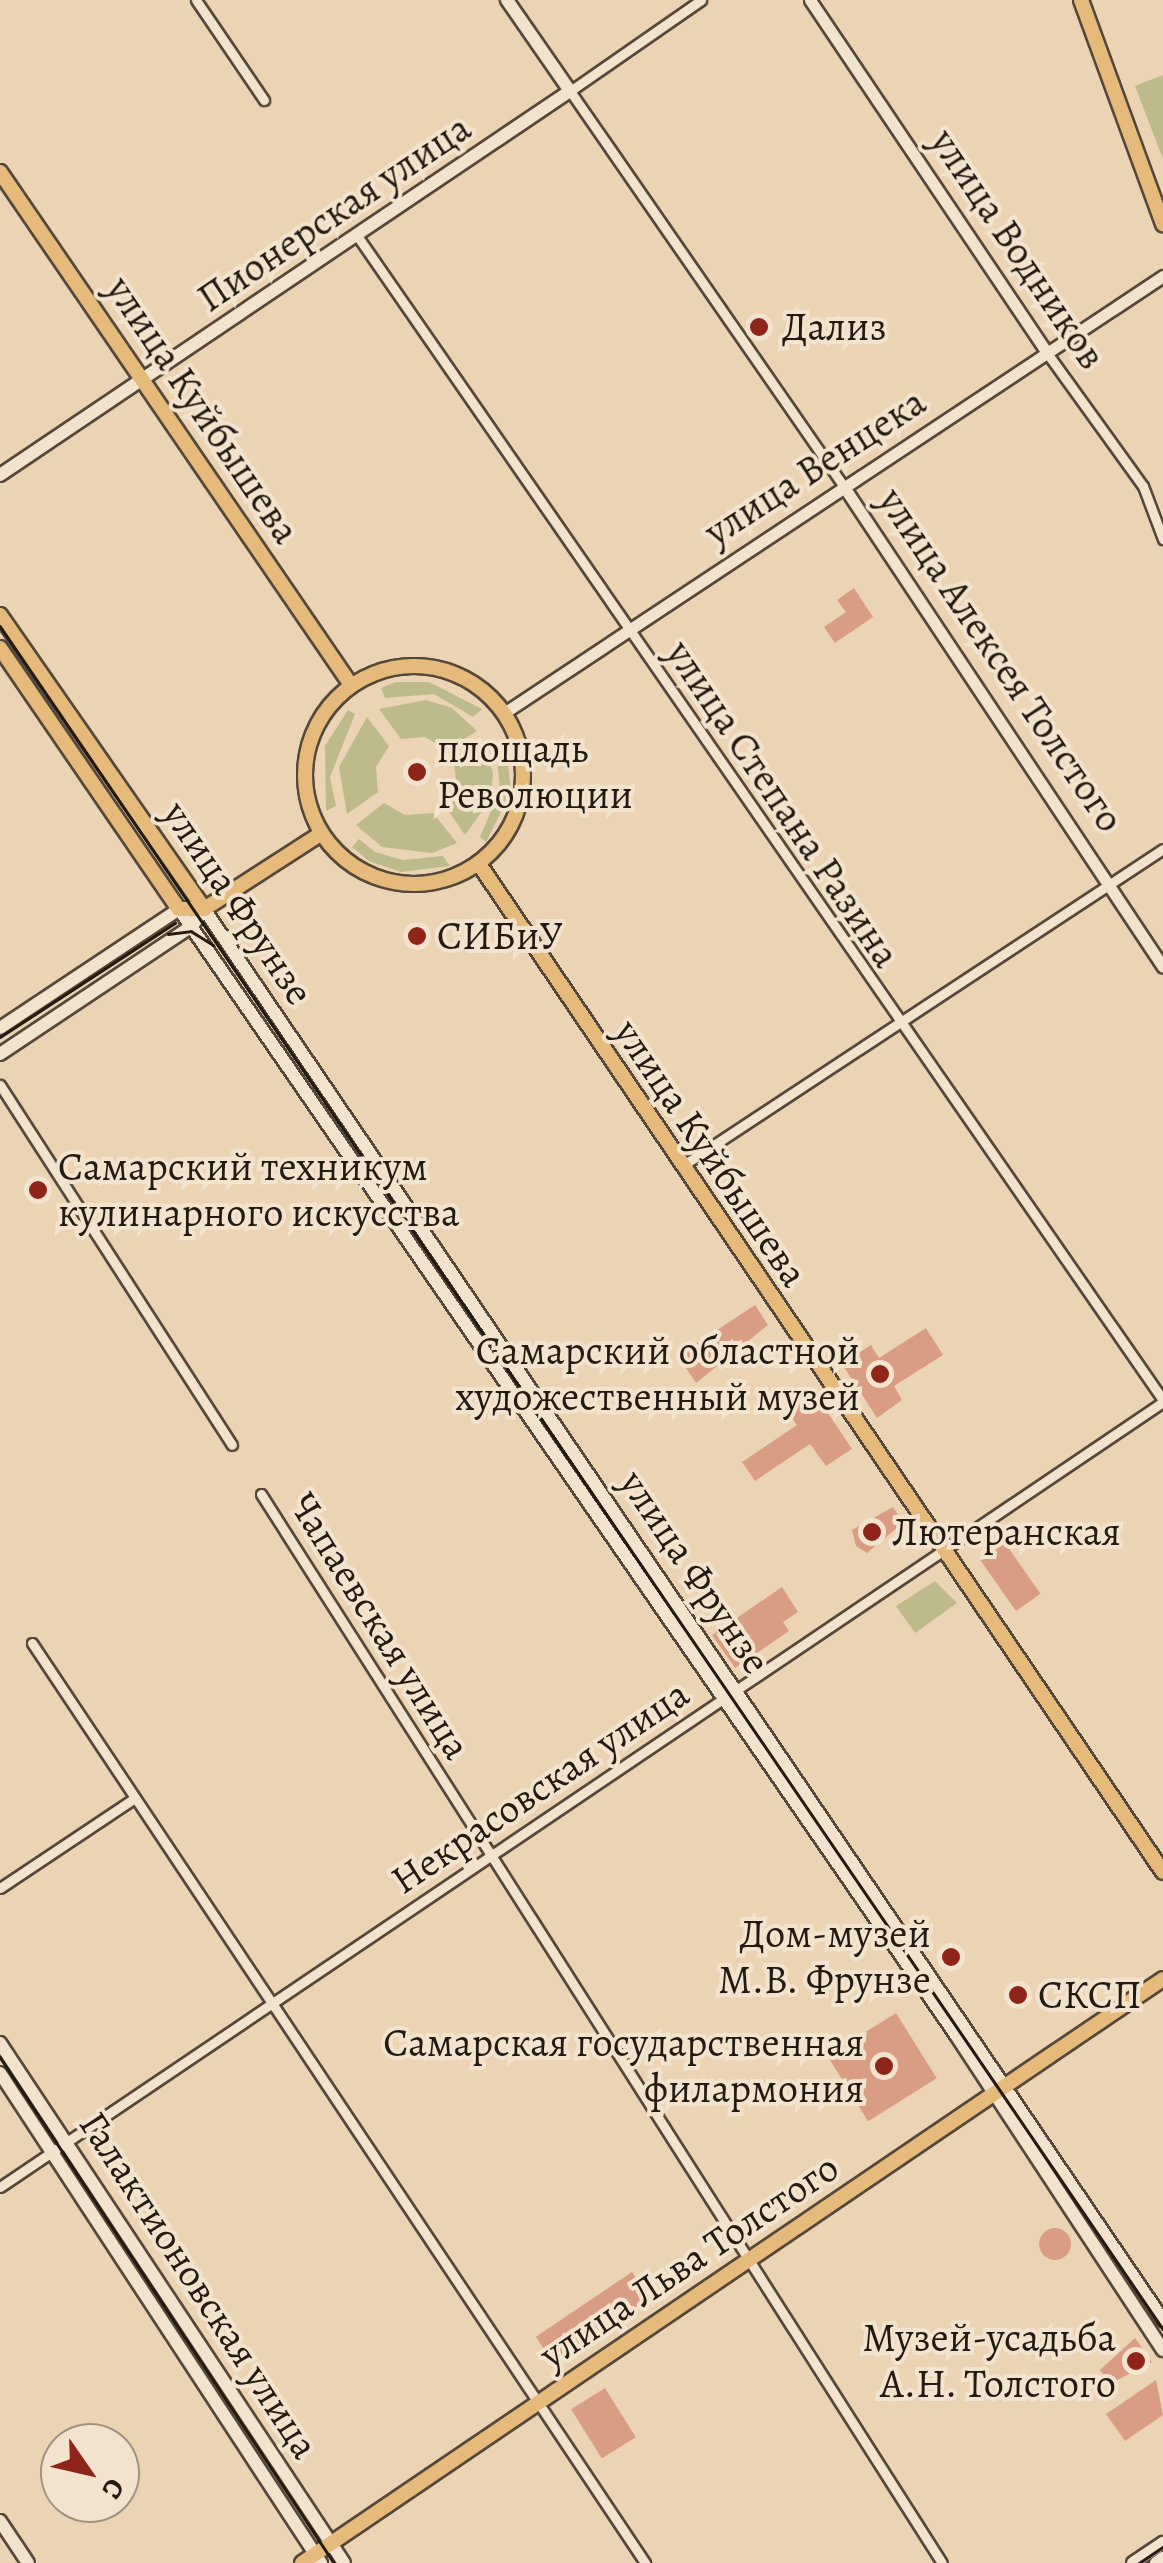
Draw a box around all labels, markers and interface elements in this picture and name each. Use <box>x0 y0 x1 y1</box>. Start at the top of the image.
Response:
street label: Пионерская улица <box>188 104 480 322</box>
street label: улица Водников <box>920 120 1116 378</box>
street label: улица Куйбышева <box>96 267 310 553</box>
place label: Дализ <box>782 303 886 351</box>
marker: Дализ <box>746 314 772 340</box>
street label: улица Венцека <box>695 378 935 556</box>
street label: улица Алексея Толстого <box>868 479 1134 841</box>
street label: улица Степана Разина <box>656 631 910 977</box>
place label: площадь Революции <box>437 725 633 819</box>
marker: площадь Революции <box>406 761 428 783</box>
street label: улица Фрунзе <box>152 792 324 1014</box>
place label: СИБиУ <box>437 912 563 960</box>
marker: СИБиУ <box>406 925 428 947</box>
street label: улица Куйбышева <box>604 1010 818 1296</box>
place label: Самарский техникум кулинарного искусства <box>58 1143 460 1237</box>
marker: Самарский техникум кулинарного искусства <box>27 1179 49 1201</box>
place label: Самарский областной художественный музей <box>455 1327 860 1421</box>
marker: Самарский областной художественный музей <box>869 1363 891 1385</box>
street label: улица Фрунзе <box>609 1461 781 1683</box>
street label: Чапаевская улица <box>279 1484 481 1768</box>
place label: Лютеранская <box>892 1508 1121 1556</box>
marker: Лютеранская <box>861 1521 883 1543</box>
street label: Некрасовская улица <box>382 1670 698 1904</box>
place label: Дом-музей М.В. Фрунзе <box>717 1910 931 2004</box>
marker: Дом-музей М.В. Фрунзе <box>940 1946 962 1968</box>
place label: СКСП <box>1038 1971 1141 2019</box>
marker: СКСП <box>1007 1984 1029 2006</box>
place label: Самарская государственная филармония <box>383 2019 864 2113</box>
marker: Самарская государственная филармония <box>873 2055 895 2077</box>
street label: Галактионовская улица <box>69 2103 329 2467</box>
street label: улица Льва Толстого <box>530 2143 848 2379</box>
place label: Музей-усадьба А.Н. Толстого <box>862 2314 1116 2408</box>
marker: Музей-усадьба А.Н. Толстого <box>1125 2350 1147 2372</box>
north arrow <box>40 2423 140 2523</box>
text: С <box>93 2471 134 2506</box>

